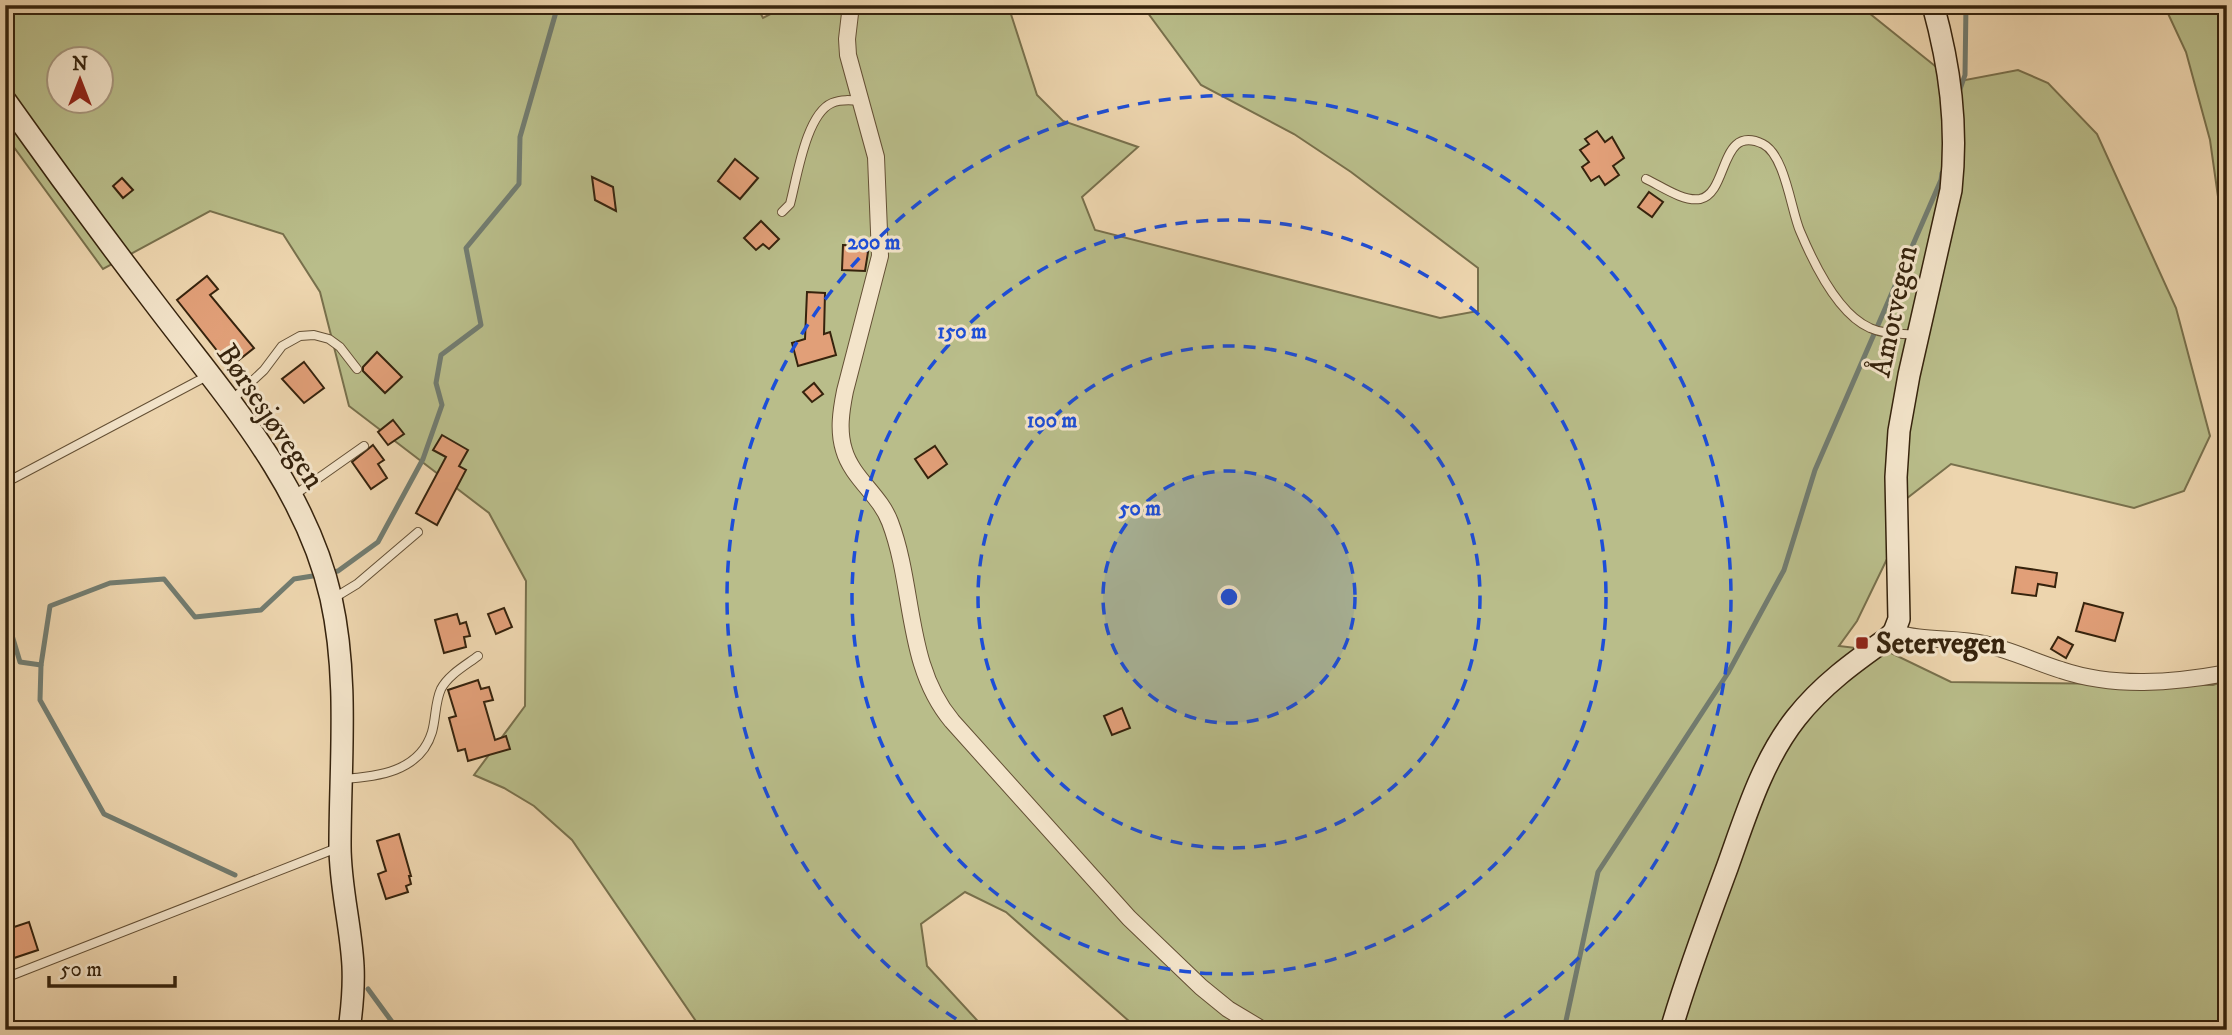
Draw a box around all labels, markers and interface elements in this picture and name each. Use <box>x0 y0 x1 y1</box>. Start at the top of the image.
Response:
north arrow <box>46 46 116 116</box>
text: N <box>72 53 88 76</box>
text: 200 m <box>847 230 901 256</box>
street label: Åmotvegen <box>1860 241 1927 381</box>
text: 150 m <box>937 319 987 345</box>
street label: Børsesjøvegen <box>208 337 332 497</box>
text: 100 m <box>1027 408 1077 434</box>
text: 50 m <box>1118 496 1161 522</box>
centre of rings <box>1217 585 1241 609</box>
place label: Setervegen <box>1876 626 2006 663</box>
marker: Setervegen <box>1854 635 1870 651</box>
scale bar <box>49 944 175 988</box>
text: 50 m <box>60 957 102 983</box>

